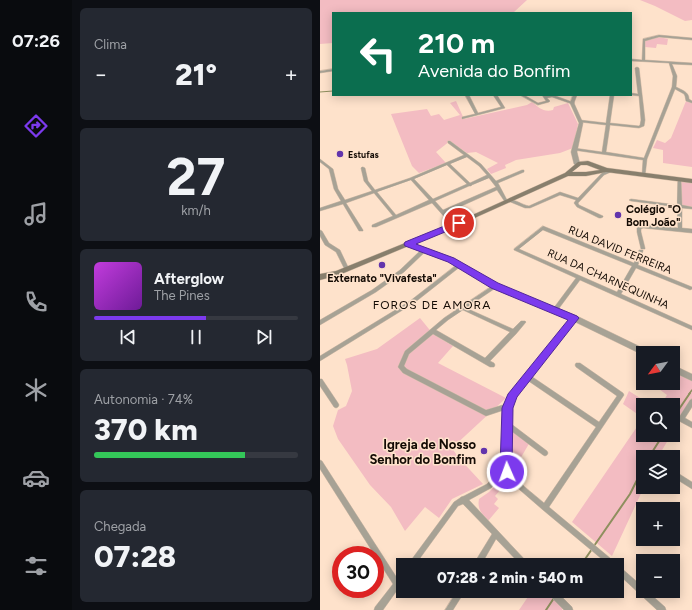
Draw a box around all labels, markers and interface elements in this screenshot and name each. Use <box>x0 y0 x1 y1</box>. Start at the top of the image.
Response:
text: 210 m <box>418 26 495 60</box>
icon: left <box>352 28 404 80</box>
text: 07:26 <box>12 30 60 52</box>
text: Clima <box>94 37 127 52</box>
text: 21° <box>175 56 217 93</box>
text: Avenida do Bonfim <box>418 60 570 82</box>
text: − <box>94 61 108 88</box>
text: + <box>284 61 298 88</box>
icon: directions <box>22 112 50 140</box>
text: 27 <box>166 146 226 208</box>
marker: Estufas <box>335 149 345 159</box>
place label: Estufas <box>348 149 379 160</box>
icon: music <box>22 200 50 228</box>
text: km/h <box>181 203 211 218</box>
place label: Colégio "O Bom João" <box>626 203 681 229</box>
pin <box>442 206 476 240</box>
marker: Colégio "O Bom João" <box>613 210 623 220</box>
icon: arrive <box>448 212 470 234</box>
street label: RUA DAVID FERREIRA <box>566 223 674 277</box>
street label: RUA DA CHARNEQUINHA <box>545 246 671 312</box>
marker: Externato "Vivafesta" <box>377 260 387 270</box>
text: Afterglow <box>154 270 224 288</box>
place label: Externato "Vivafesta" <box>327 272 437 285</box>
icon: phone <box>22 288 50 316</box>
text: The Pines <box>154 288 210 303</box>
district label: FOROS DE AMORA <box>373 298 491 312</box>
icon: previous <box>117 326 139 348</box>
icon: pause <box>185 326 207 348</box>
icon: next <box>253 326 275 348</box>
north arrow <box>636 346 680 390</box>
map controls <box>636 346 680 598</box>
icon: climate <box>22 376 50 404</box>
text: Autonomia · 74% <box>94 392 193 407</box>
button: search <box>636 398 680 442</box>
text: 370 km <box>94 411 198 448</box>
place label: Igreja de Nosso Senhor do Bonfim <box>369 437 476 467</box>
marker: Igreja de Nosso Senhor do Bonfim <box>479 446 489 456</box>
button: layers <box>636 450 680 494</box>
position arrow <box>486 451 528 493</box>
icon: car <box>22 464 50 492</box>
button: + <box>636 502 680 546</box>
text: Chegada <box>94 519 146 534</box>
text: 07:28 <box>94 538 176 575</box>
speed limit sign: 30 <box>332 546 384 598</box>
icon: filters <box>22 552 50 580</box>
button: − <box>636 554 680 598</box>
text: 07:28 · 2 min · 540 m <box>437 569 583 587</box>

